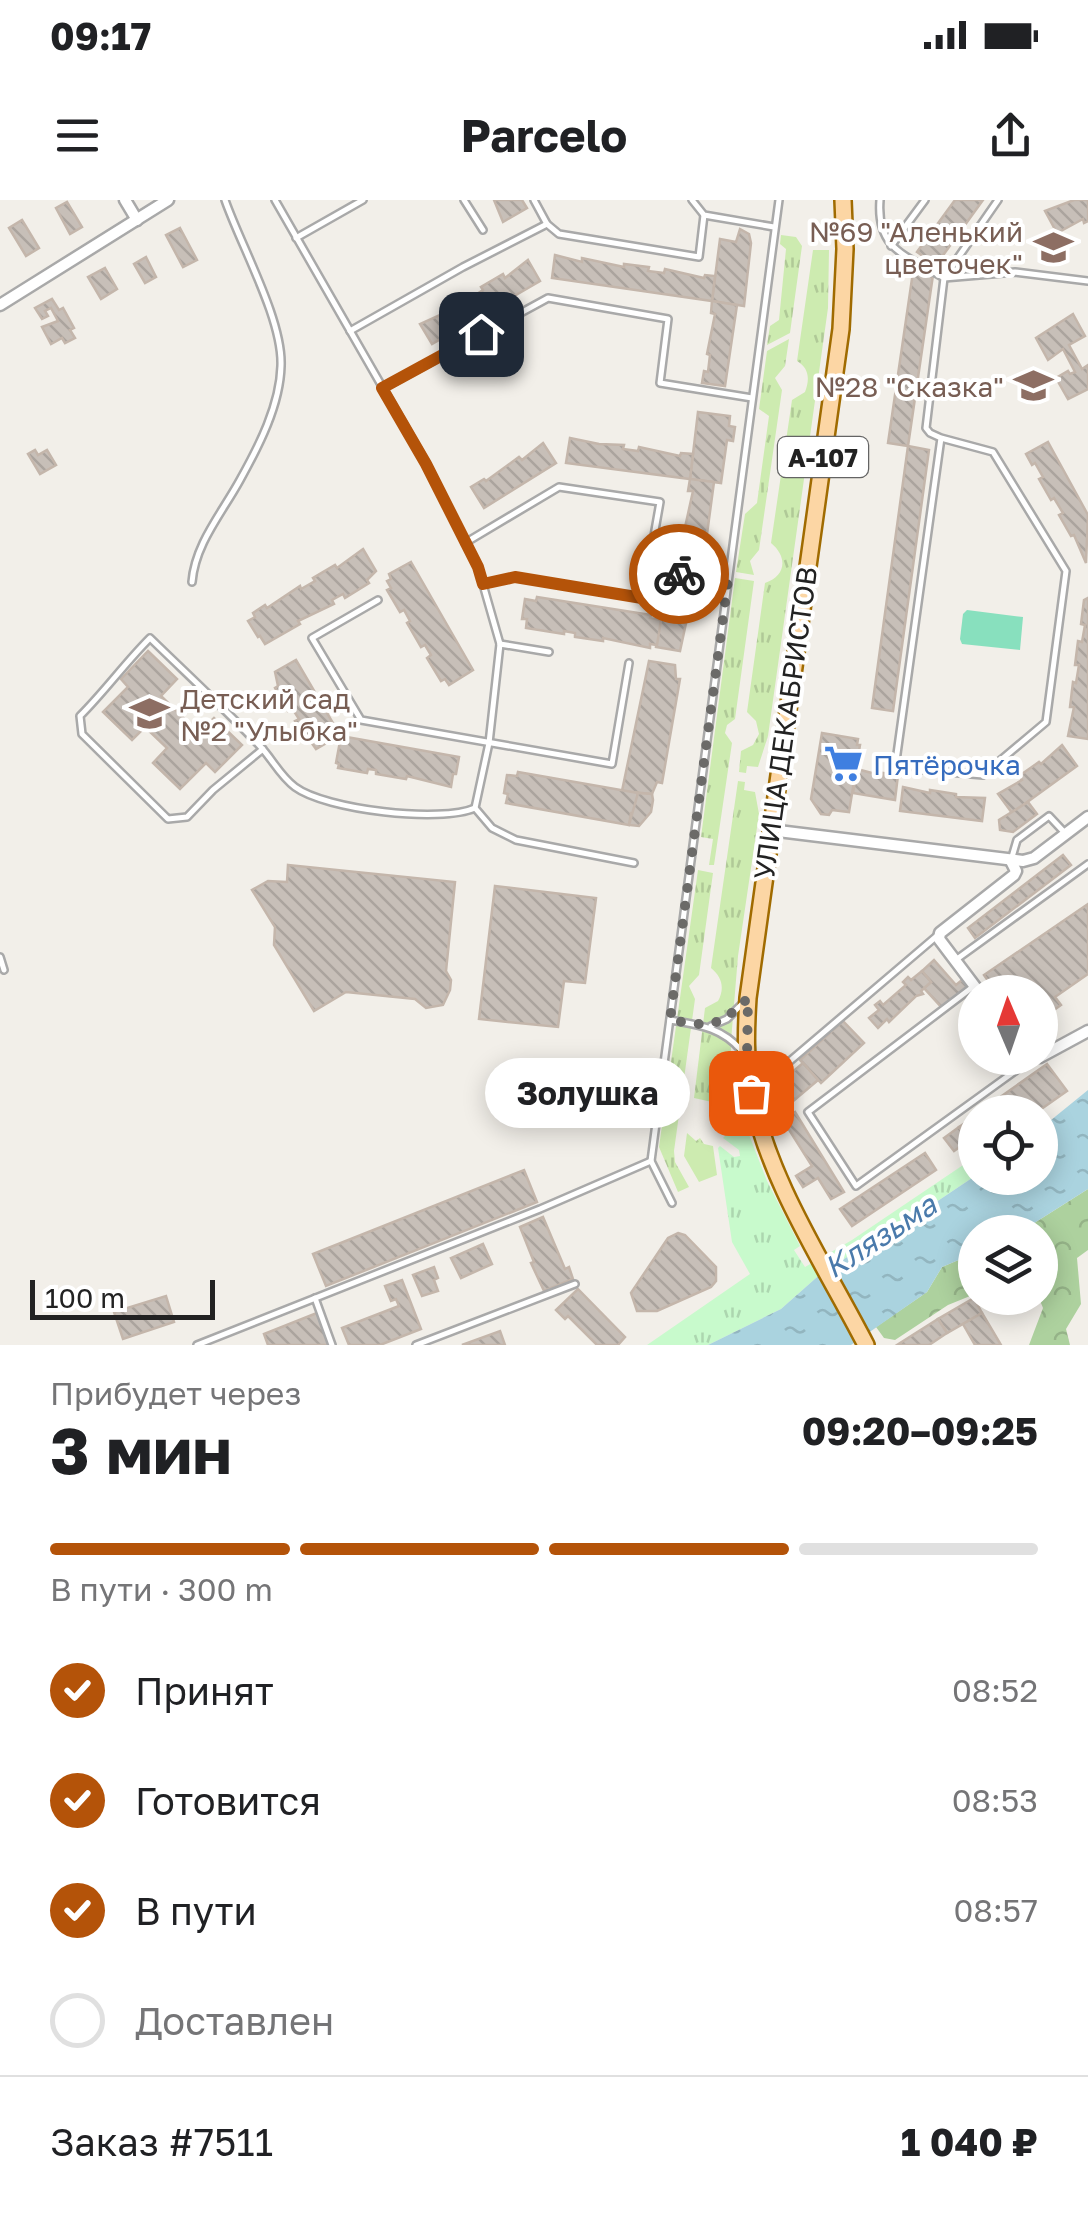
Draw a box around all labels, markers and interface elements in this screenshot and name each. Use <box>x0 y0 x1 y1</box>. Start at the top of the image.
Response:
text: 09:17 <box>50 13 151 58</box>
icon: menu <box>50 108 105 163</box>
text: Parcelo <box>461 108 627 162</box>
icon: share <box>983 108 1038 163</box>
place label: №69 "Аленький цветочек" <box>809 215 1023 280</box>
school or university icon: №69 "Аленький цветочек" <box>1032 226 1074 268</box>
pin <box>439 292 524 377</box>
icon: home <box>454 307 509 362</box>
school or university icon: №28 "Сказка" <box>1013 365 1055 407</box>
place label: №28 "Сказка" <box>814 370 1004 403</box>
road number: А-107 <box>778 437 868 477</box>
courier <box>629 524 729 624</box>
icon: bike <box>652 547 707 602</box>
street label: УЛИЦА ДЕКАБРИСТОВ <box>747 564 823 882</box>
place label: Детский сад №2 "Улыбка" <box>180 682 358 747</box>
school or university icon: Детский сад №2 "Улыбка" <box>129 693 171 735</box>
supermarket icon: Пятёрочка <box>822 743 864 785</box>
place label: Пятёрочка <box>873 748 1021 781</box>
north arrow <box>958 975 1058 1075</box>
map controls <box>958 975 1058 1315</box>
pin <box>709 1051 794 1136</box>
callout: Золушка <box>486 1058 691 1128</box>
icon: bag <box>724 1066 779 1121</box>
text: Золушка <box>516 1074 659 1112</box>
button: locate <box>958 1095 1058 1195</box>
water label: Клязьма <box>817 1186 944 1285</box>
button: layers <box>958 1215 1058 1315</box>
scale bar <box>30 1275 215 1320</box>
text: 100 m <box>45 1281 125 1314</box>
text: Прибудет через <box>50 1374 301 1412</box>
text: 09:20–09:25 <box>802 1408 1038 1453</box>
text: 3 мин <box>50 1410 232 1488</box>
text: В пути · 300 m <box>50 1570 273 1608</box>
icon: check <box>50 1663 105 1718</box>
text: Принят <box>135 1668 274 1713</box>
text: 08:52 <box>952 1671 1038 1709</box>
icon: check <box>50 1773 105 1828</box>
text: Готовится <box>135 1778 321 1823</box>
text: 08:53 <box>952 1781 1038 1819</box>
icon: check <box>50 1883 105 1938</box>
text: В пути <box>135 1888 257 1933</box>
text: 08:57 <box>954 1891 1038 1929</box>
text: Доставлен <box>135 1998 334 2043</box>
text: Заказ #7511 <box>50 2119 273 2164</box>
text: 1 040 ₽ <box>901 2119 1038 2164</box>

